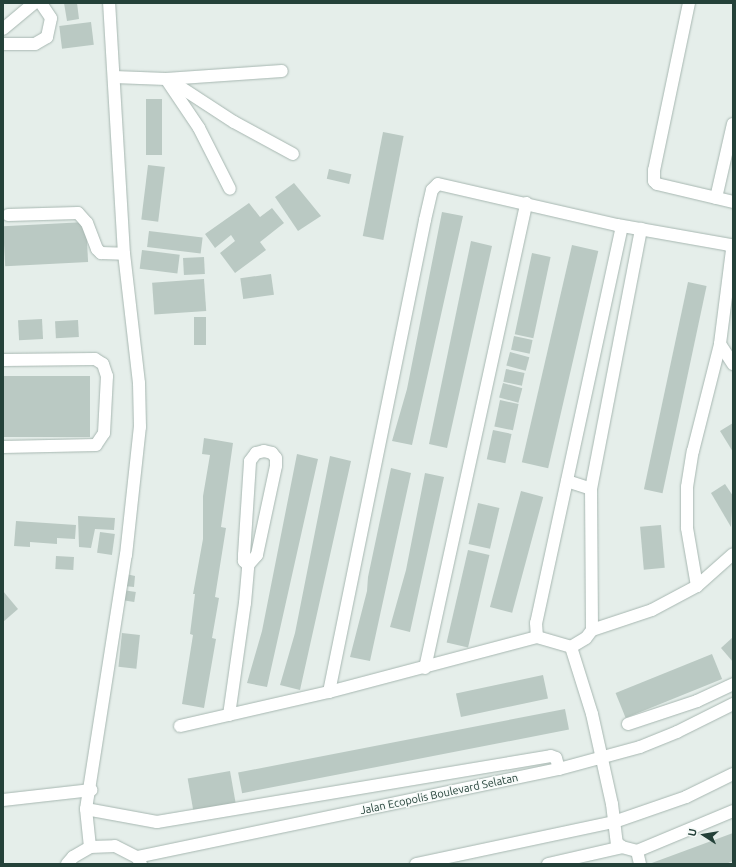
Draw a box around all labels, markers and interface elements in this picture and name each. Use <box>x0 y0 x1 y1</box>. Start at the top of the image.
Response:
street label: Jalan Ecopolis Boulevard Selatan <box>359 771 519 817</box>
north arrow <box>684 815 724 855</box>
text: U <box>686 827 699 838</box>

